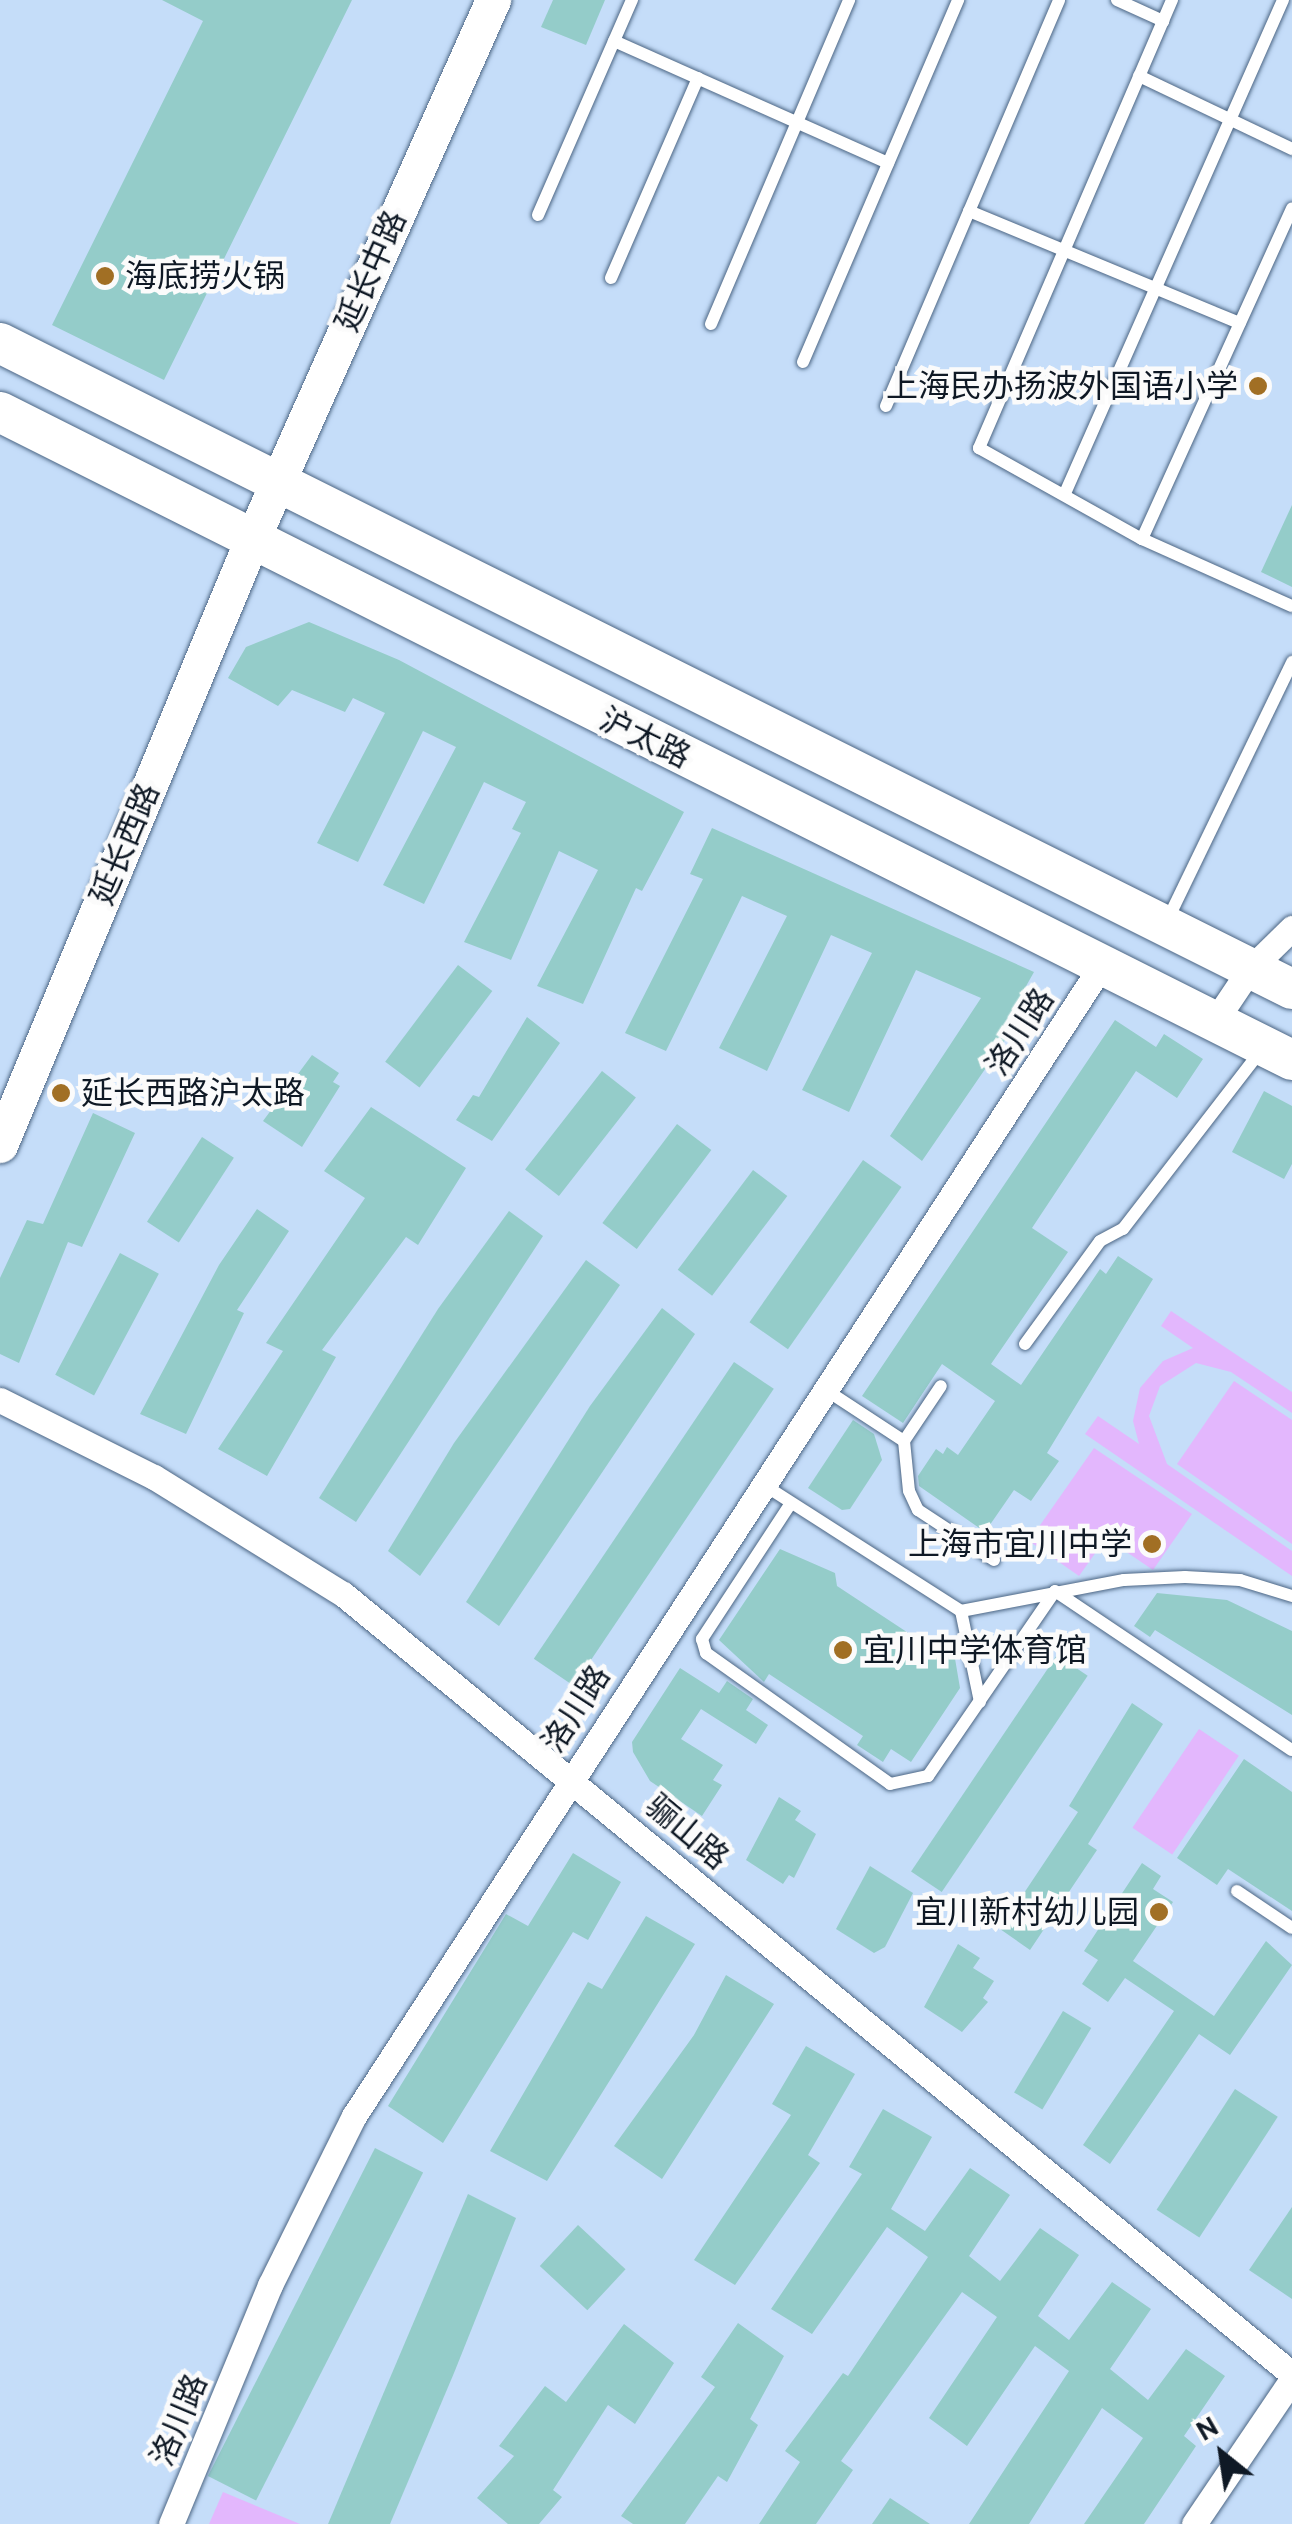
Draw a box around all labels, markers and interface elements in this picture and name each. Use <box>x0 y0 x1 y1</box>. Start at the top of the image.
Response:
street label: 延长中路 <box>327 205 415 337</box>
place label: 海底捞火锅 <box>125 257 285 295</box>
marker: 海底捞火锅 <box>94 265 116 287</box>
place label: 上海民办扬波外国语小学 <box>886 367 1238 405</box>
marker: 上海民办扬波外国语小学 <box>1247 375 1269 397</box>
street label: 沪太路 <box>593 700 697 776</box>
street label: 延长西路 <box>82 778 168 910</box>
street label: 洛川路 <box>978 981 1062 1083</box>
place label: 延长西路沪太路 <box>81 1074 305 1112</box>
marker: 延长西路沪太路 <box>50 1082 72 1104</box>
place label: 上海市宜川中学 <box>908 1525 1132 1563</box>
marker: 上海市宜川中学 <box>1141 1533 1163 1555</box>
place label: 宜川中学体育馆 <box>863 1631 1087 1669</box>
marker: 宜川中学体育馆 <box>832 1639 854 1661</box>
street label: 洛川路 <box>534 1658 618 1760</box>
street label: 骊山路 <box>638 1786 736 1878</box>
place label: 宜川新村幼儿园 <box>915 1893 1139 1931</box>
marker: 宜川新村幼儿园 <box>1148 1901 1170 1923</box>
street label: 洛川路 <box>143 2368 215 2472</box>
north arrow <box>1172 2404 1272 2504</box>
text: N <box>1190 2408 1224 2448</box>

